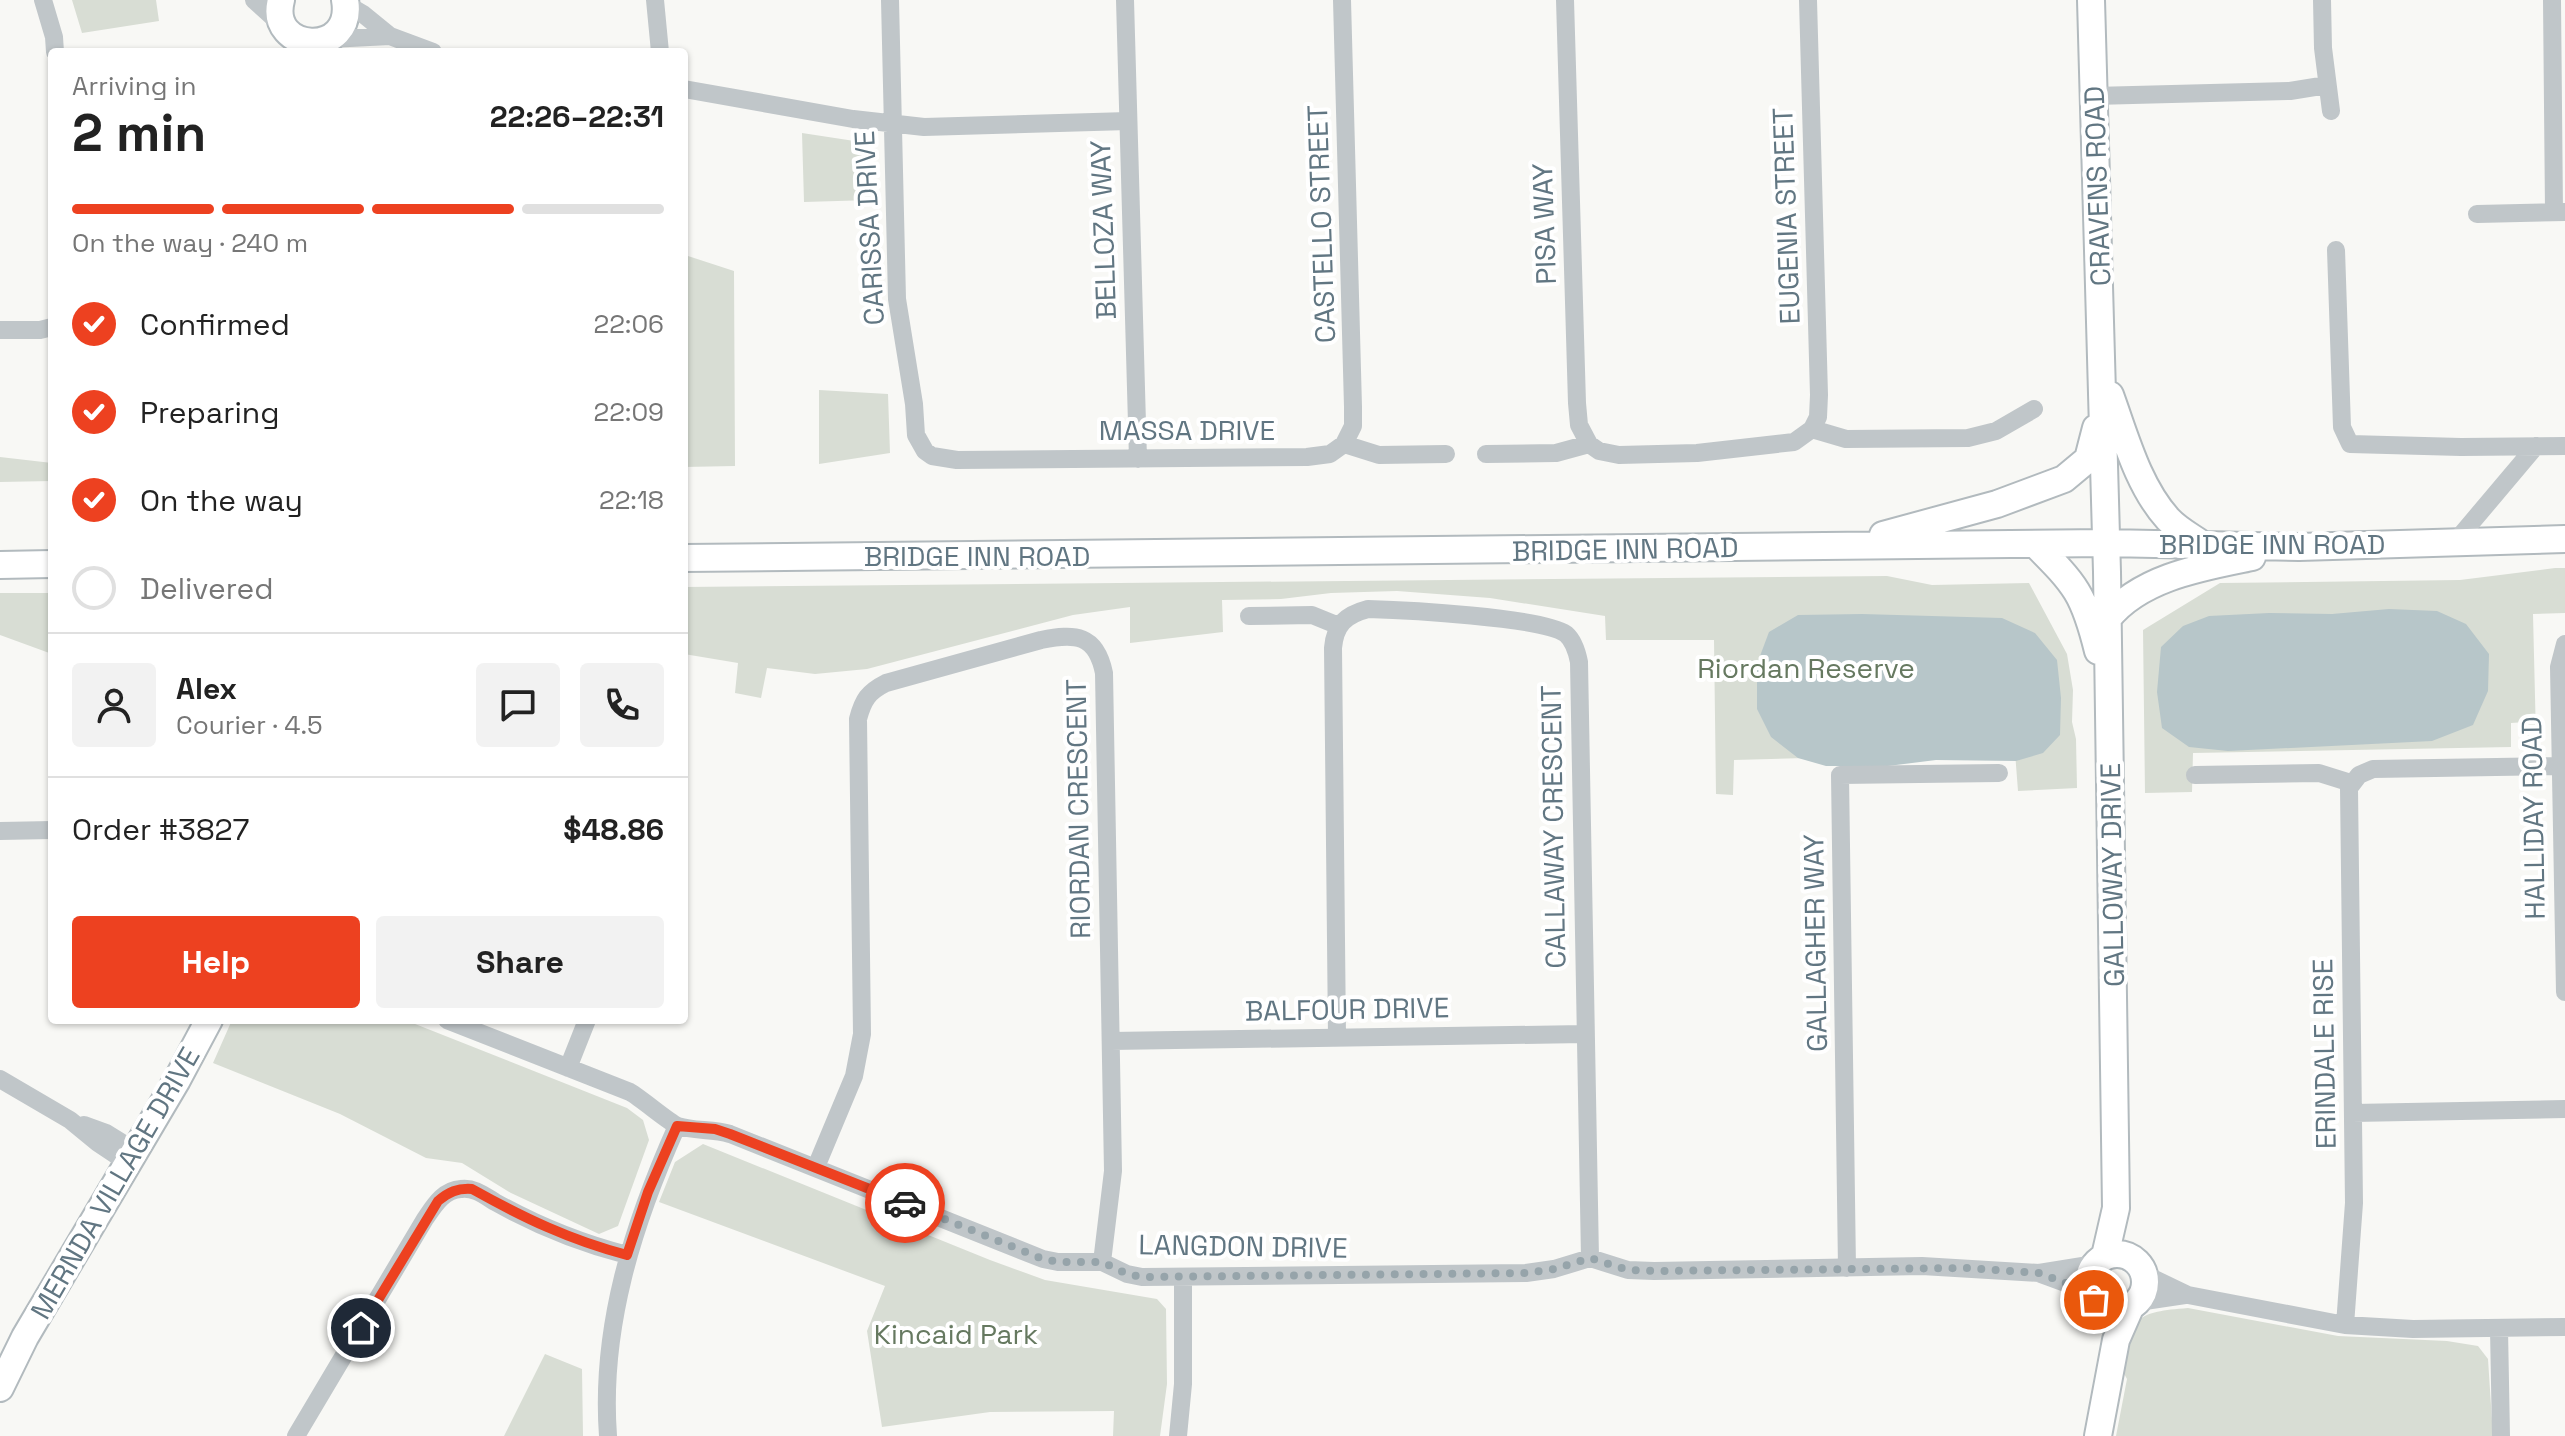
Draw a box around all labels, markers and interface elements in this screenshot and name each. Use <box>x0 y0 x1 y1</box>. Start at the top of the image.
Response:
text: Arriving in <box>72 69 196 103</box>
street label: CRAVENS ROAD <box>2076 85 2118 287</box>
text: 22:26–22:31 <box>490 97 664 136</box>
text: 2 min <box>72 100 206 166</box>
street label: CASTELLO STREET <box>1299 104 1343 344</box>
street label: EUGENIA STREET <box>1764 107 1808 325</box>
street label: CARISSA DRIVE <box>846 130 892 326</box>
street label: BELLOZA WAY <box>1082 140 1124 320</box>
street label: PISA WAY <box>1524 163 1564 285</box>
text: On the way · 240 m <box>72 226 308 260</box>
icon: check <box>72 302 116 346</box>
text: Confirmed <box>140 305 290 344</box>
text: 22:06 <box>593 307 664 341</box>
icon: check <box>72 390 116 434</box>
text: Preparing <box>140 393 279 432</box>
text: 22:09 <box>593 395 664 429</box>
street label: MASSA DRIVE <box>1099 412 1275 448</box>
icon: check <box>72 478 116 522</box>
text: On the way <box>140 481 303 520</box>
text: 22:18 <box>599 483 664 517</box>
street label: BRIDGE INN ROAD <box>2159 526 2385 562</box>
street label: BRIDGE INN ROAD <box>1511 529 1739 569</box>
street label: BRIDGE INN ROAD <box>864 538 1090 574</box>
text: Delivered <box>140 569 274 608</box>
park label: Riordan Reserve <box>1697 650 1915 686</box>
button: person <box>72 663 156 747</box>
button: chat <box>476 663 560 747</box>
button: phone <box>580 663 664 747</box>
text: Alex <box>176 669 237 708</box>
street label: RIORDAN CRESCENT <box>1058 679 1098 939</box>
street label: CALLAWAY CRESCENT <box>1533 685 1573 969</box>
text: Courier · 4.5 <box>176 708 323 742</box>
street label: HALLIDAY ROAD <box>2513 716 2553 920</box>
street label: GALLOWAY DRIVE <box>2092 763 2132 987</box>
text: Order #3827 <box>72 810 249 849</box>
text: $48.86 <box>563 810 664 849</box>
street label: GALLAGHER WAY <box>1795 834 1835 1052</box>
button: Help <box>72 916 360 1008</box>
button: Share <box>376 916 664 1008</box>
street label: ERINDALE RISE <box>2304 958 2344 1150</box>
street label: BALFOUR DRIVE <box>1244 989 1450 1029</box>
street label: MERNDA VILLAGE DRIVE <box>22 1040 208 1326</box>
courier <box>865 1163 945 1243</box>
icon: car <box>883 1181 927 1225</box>
street label: LANGDON DRIVE <box>1138 1226 1348 1266</box>
pin <box>2060 1266 2128 1334</box>
icon: bag <box>2072 1278 2116 1322</box>
pin <box>327 1294 395 1362</box>
icon: home <box>339 1306 383 1350</box>
park label: Kincaid Park <box>874 1316 1038 1352</box>

